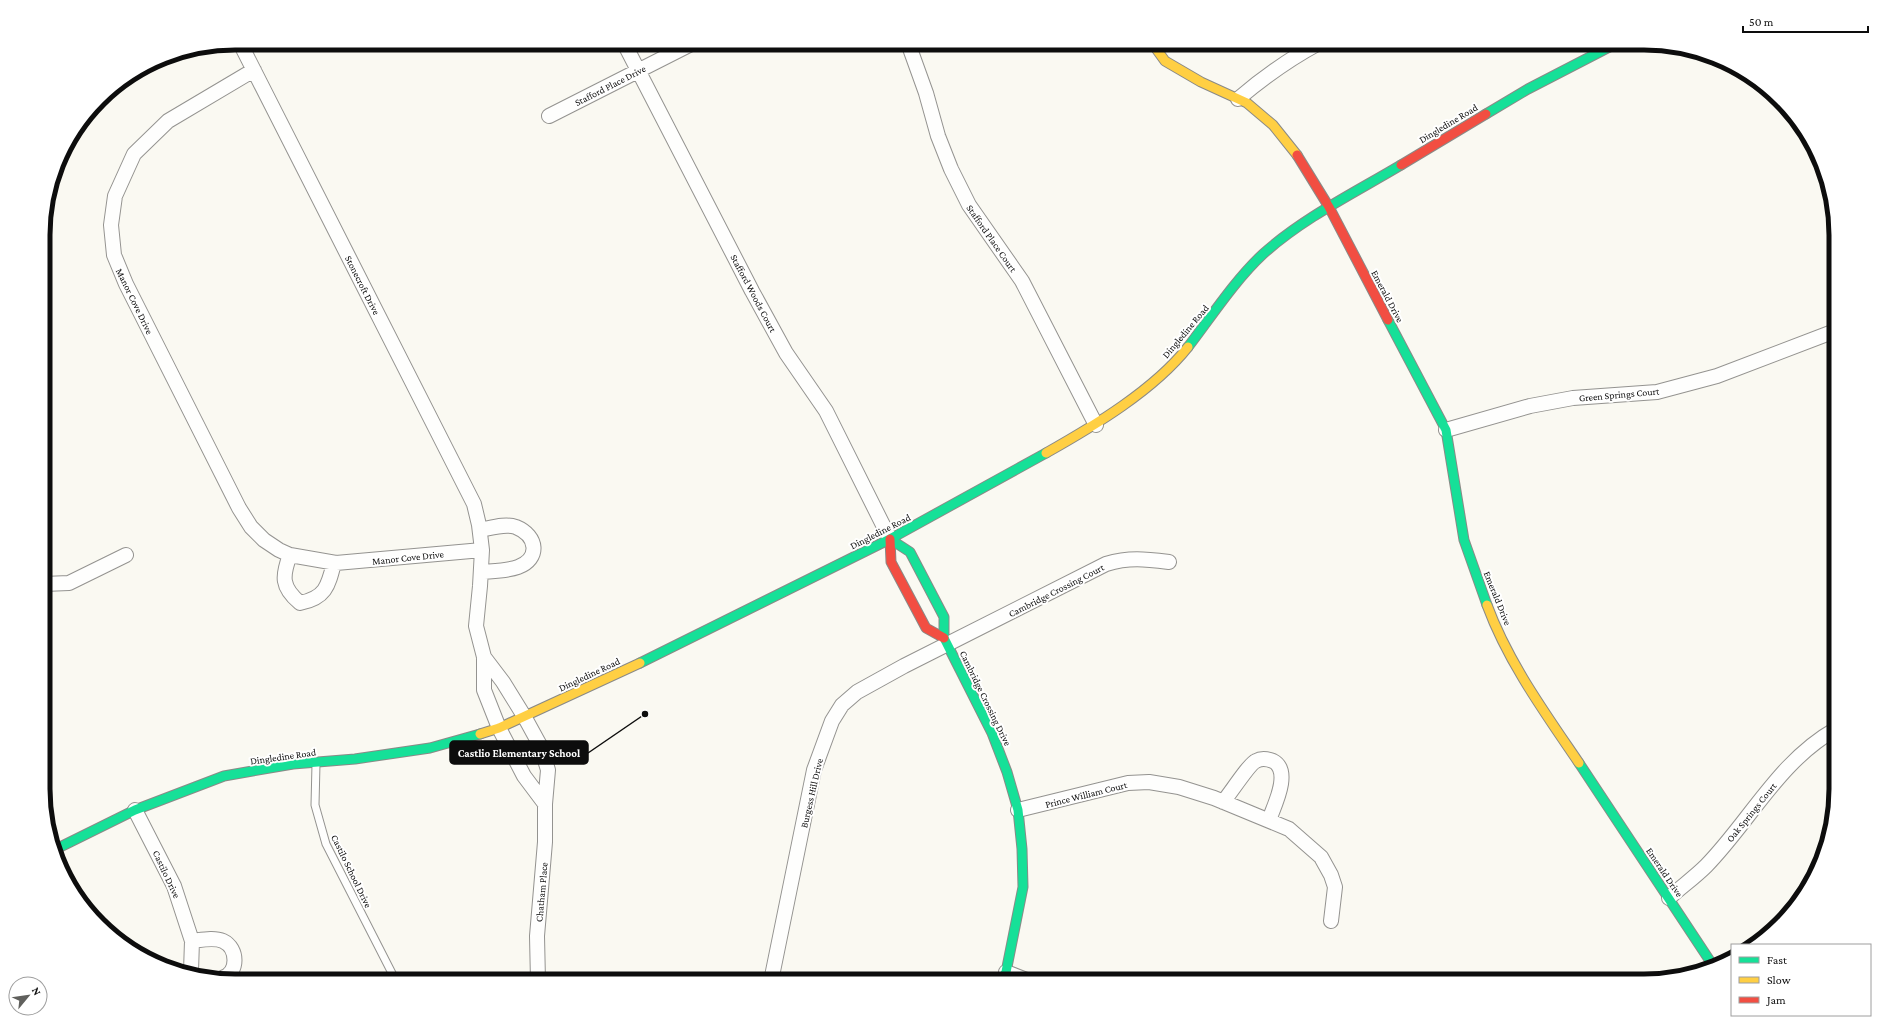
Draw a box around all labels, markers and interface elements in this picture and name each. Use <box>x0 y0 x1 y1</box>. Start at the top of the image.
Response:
scale bar <box>1743 8 1868 34</box>
text: 50 m <box>1749 15 1774 29</box>
street label: Stafford Place Drive <box>573 63 648 108</box>
street label: Dingledine Road <box>1417 101 1480 145</box>
street label: Stafford Place Court <box>964 203 1019 275</box>
street label: Stafford Woods Court <box>728 252 779 335</box>
street label: Stonecroft Drive <box>343 254 382 317</box>
street label: Manor Cove Drive <box>114 266 156 337</box>
street label: Emerald Drive <box>1369 268 1406 325</box>
street label: Dingledine Road <box>1160 302 1211 360</box>
street label: Green Springs Court <box>1578 385 1660 403</box>
street label: Dingledine Road <box>848 511 913 551</box>
street label: Manor Cove Drive <box>372 548 445 567</box>
street label: Cambridge Crossing Court <box>1007 561 1107 619</box>
street label: Emerald Drive <box>1482 570 1514 627</box>
street label: Cambridge Crossing Drive <box>958 649 1014 748</box>
street label: Dingledine Road <box>557 655 622 693</box>
callout: Castlio Elementary School <box>450 741 588 764</box>
street label: Dingledine Road <box>249 746 317 767</box>
text: Castlio Elementary School <box>458 747 581 759</box>
street label: Burgess Hill Drive <box>798 757 825 829</box>
street label: Prince William Court <box>1044 779 1129 810</box>
street label: Oak Springs Court <box>1724 780 1779 844</box>
street label: Castilo School Drive <box>329 833 374 910</box>
street label: Emerald Drive <box>1644 845 1686 900</box>
street label: Castilo Drive <box>151 849 183 900</box>
street label: Chatham Place <box>533 861 550 922</box>
legend <box>1731 944 1871 1016</box>
text: Fast <box>1767 953 1788 967</box>
text: Slow <box>1767 973 1791 987</box>
north arrow <box>8 976 48 1016</box>
text: N <box>30 985 44 998</box>
text: Jam <box>1766 993 1786 1007</box>

